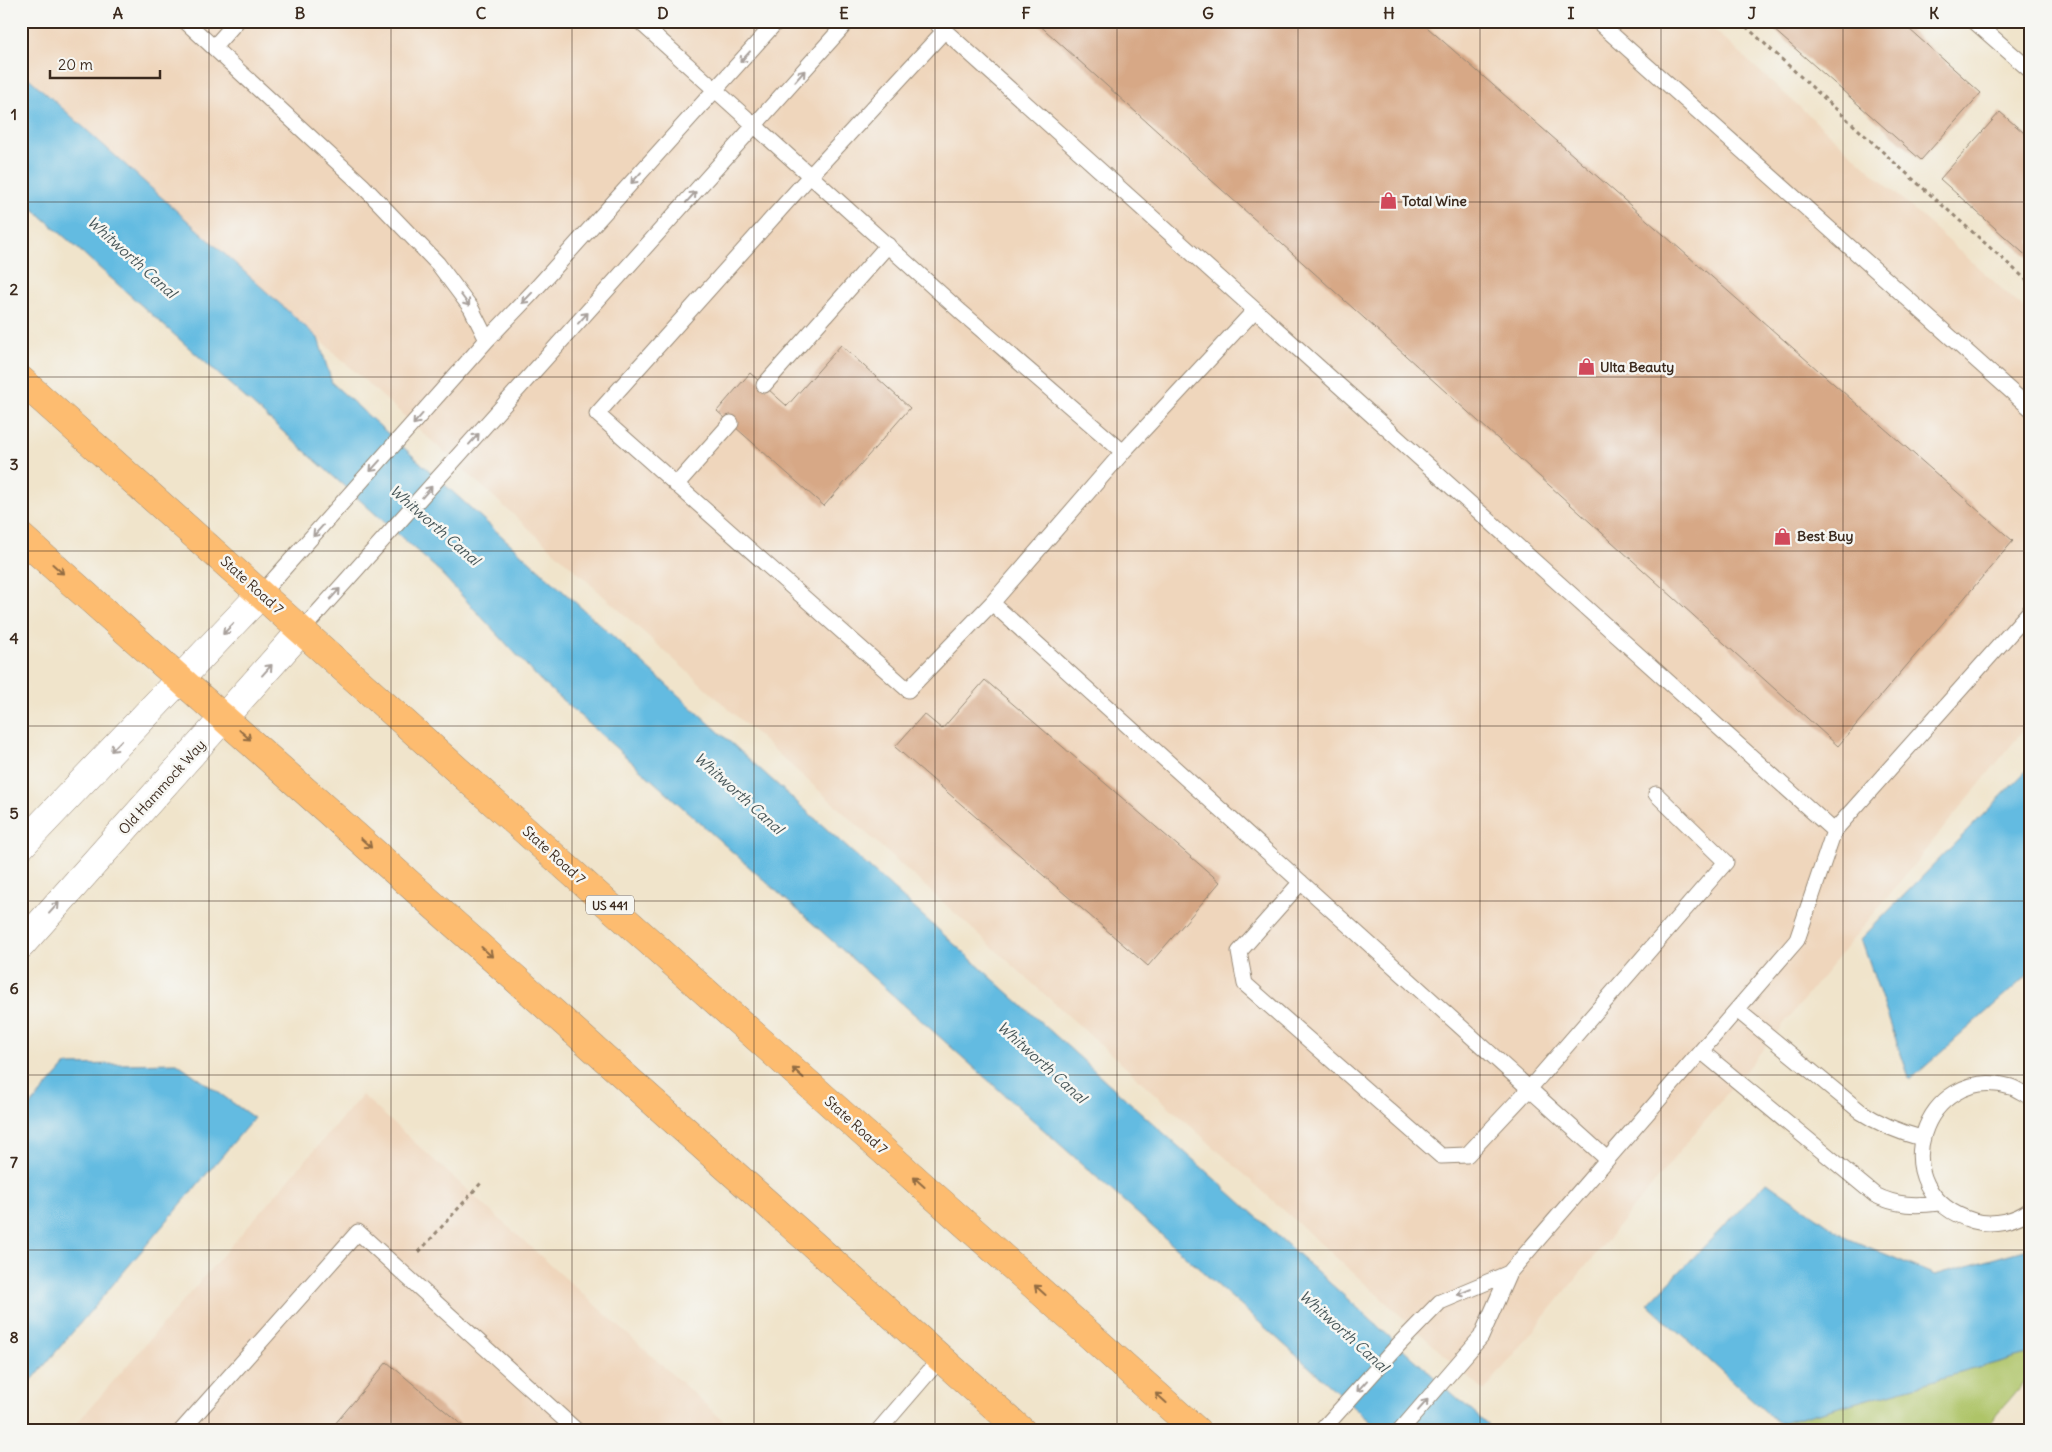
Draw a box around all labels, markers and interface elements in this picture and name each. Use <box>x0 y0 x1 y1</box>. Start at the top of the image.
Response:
text: A <box>113 3 123 23</box>
text: B <box>295 3 306 23</box>
text: C <box>476 3 487 23</box>
text: D <box>657 3 669 23</box>
text: E <box>839 3 849 23</box>
text: F <box>1021 3 1031 23</box>
text: G <box>1202 3 1214 23</box>
text: H <box>1383 3 1395 23</box>
text: I <box>1568 3 1575 23</box>
text: J <box>1748 3 1757 23</box>
text: K <box>1929 3 1939 23</box>
scale bar <box>50 48 160 80</box>
one-way arrow <box>739 51 750 64</box>
text: 20 m <box>58 55 93 74</box>
one-way arrow <box>794 69 805 82</box>
text: 1 <box>11 104 17 124</box>
one-way arrow <box>630 171 642 184</box>
one-way arrow <box>686 190 697 203</box>
shop icon: Total Wine <box>1378 191 1398 211</box>
place label: Total Wine <box>1402 192 1467 210</box>
water label: Whitworth Canal <box>84 212 182 304</box>
text: 2 <box>10 279 19 299</box>
one-way arrow <box>521 292 533 305</box>
one-way arrow <box>460 293 470 307</box>
one-way arrow <box>577 311 588 324</box>
shop icon: Ulta Beauty <box>1576 357 1596 377</box>
place label: Ulta Beauty <box>1600 358 1674 376</box>
one-way arrow <box>412 412 423 425</box>
one-way arrow <box>468 432 480 445</box>
text: 3 <box>9 454 19 474</box>
one-way arrow <box>370 460 381 473</box>
water label: Whitworth Canal <box>386 481 486 571</box>
one-way arrow <box>421 486 432 499</box>
one-way arrow <box>312 524 324 537</box>
shop icon: Best Buy <box>1773 526 1793 546</box>
place label: Best Buy <box>1797 527 1853 545</box>
street label: State Road 7 <box>217 552 287 618</box>
one-way arrow <box>51 563 64 575</box>
one-way arrow <box>329 588 341 601</box>
one-way arrow <box>222 623 234 635</box>
text: 4 <box>9 628 19 648</box>
one-way arrow <box>261 663 273 676</box>
one-way arrow <box>238 729 251 741</box>
street label: Old Hammock Way <box>115 736 209 838</box>
one-way arrow <box>110 740 122 753</box>
water label: Whitworth Canal <box>691 748 789 840</box>
text: 5 <box>9 803 19 823</box>
street label: State Road 7 <box>519 822 589 888</box>
one-way arrow <box>359 838 372 849</box>
road number: US 441 <box>586 896 634 914</box>
one-way arrow <box>48 902 60 915</box>
one-way arrow <box>480 946 493 958</box>
text: 6 <box>9 978 19 998</box>
water label: Whitworth Canal <box>994 1017 1092 1109</box>
one-way arrow <box>791 1068 804 1079</box>
street label: State Road 7 <box>821 1092 891 1158</box>
text: 7 <box>10 1152 18 1172</box>
one-way arrow <box>912 1176 925 1187</box>
one-way arrow <box>1033 1284 1046 1296</box>
water label: Whitworth Canal <box>1296 1286 1394 1378</box>
one-way arrow <box>1457 1288 1472 1297</box>
text: 8 <box>9 1327 19 1347</box>
one-way arrow <box>1356 1379 1368 1392</box>
one-way arrow <box>1154 1392 1167 1404</box>
one-way arrow <box>1417 1399 1428 1412</box>

